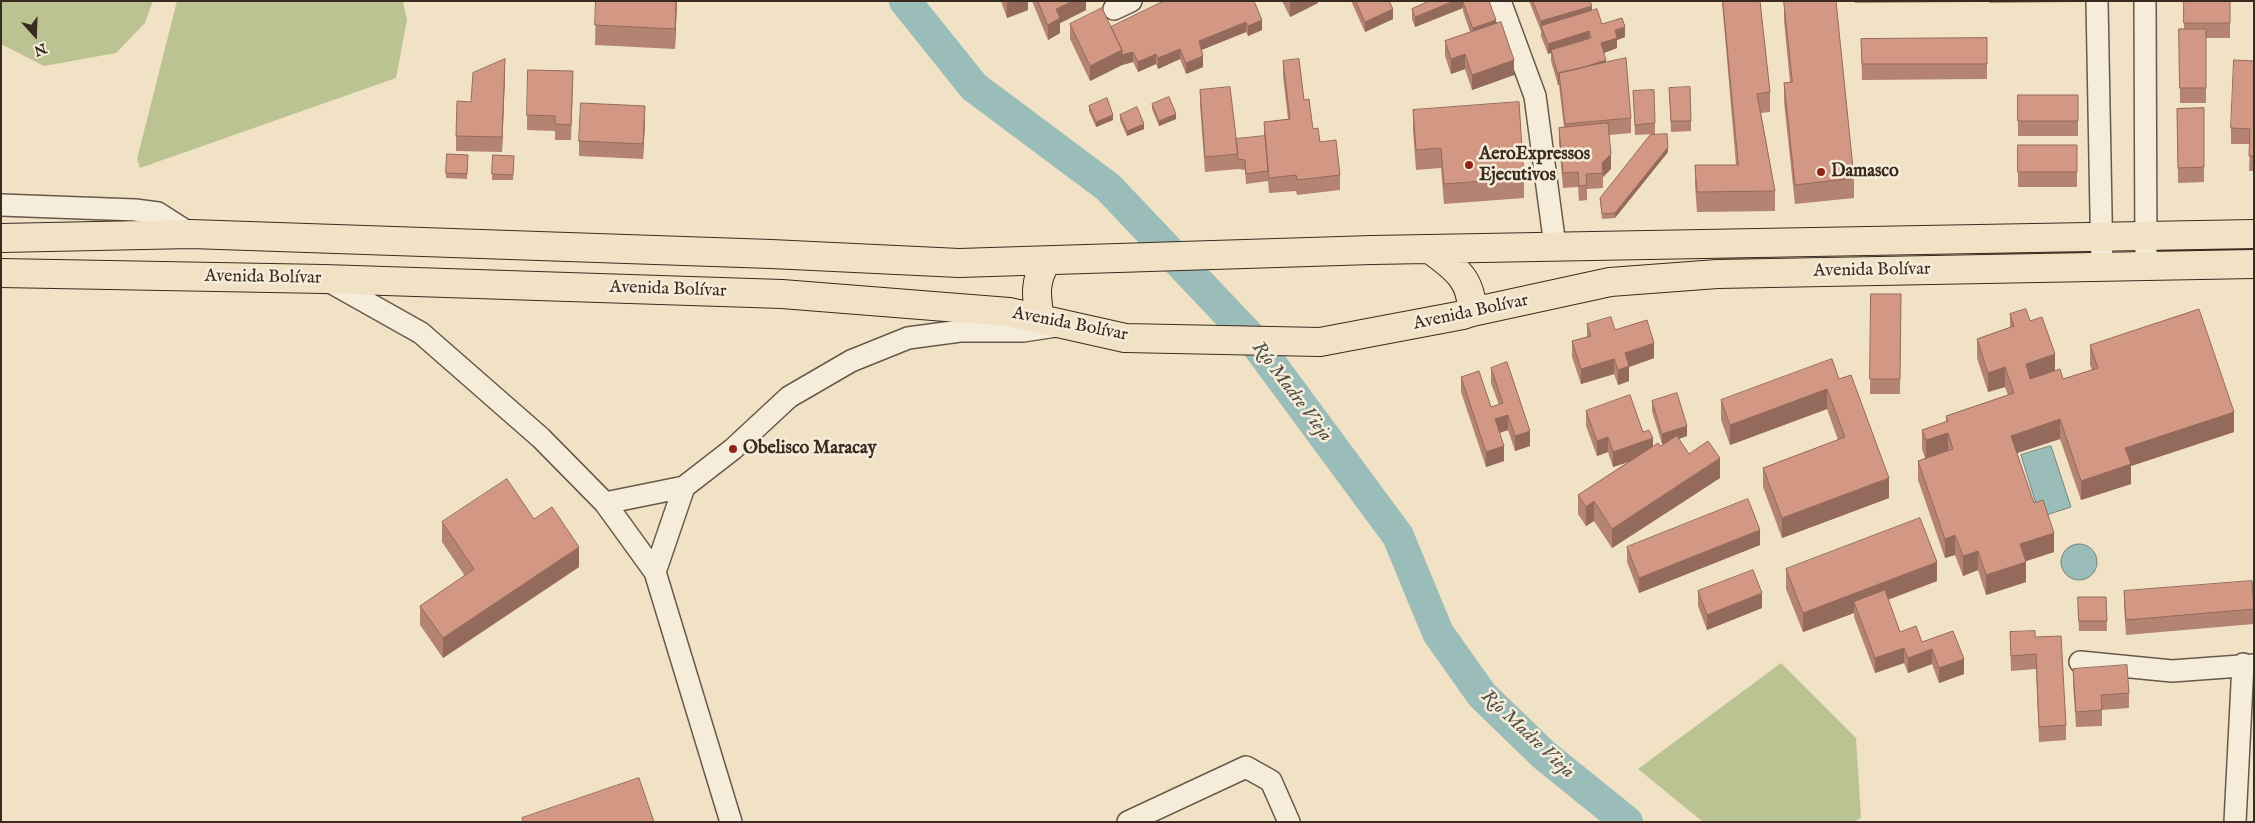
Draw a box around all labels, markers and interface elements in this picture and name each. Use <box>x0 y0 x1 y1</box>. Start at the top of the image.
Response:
north arrow <box>10 10 60 60</box>
text: N <box>31 39 49 60</box>
place label: AeroExpressos Ejecutivos <box>1479 144 1590 186</box>
marker: AeroExpressos Ejecutivos <box>1463 159 1475 171</box>
place label: Damasco <box>1831 161 1899 183</box>
marker: Damasco <box>1815 166 1827 178</box>
street label: Avenida Bolívar <box>1813 259 1931 283</box>
street label: Avenida Bolívar <box>204 266 322 290</box>
street label: Avenida Bolívar <box>609 277 727 303</box>
street label: Avenida Bolívar <box>1411 290 1531 336</box>
street label: Avenida Bolívar <box>1010 303 1130 347</box>
water label: Río Madre Vieja <box>1246 337 1336 447</box>
place label: Obelisco Maracay <box>743 438 877 460</box>
marker: Obelisco Maracay <box>727 443 739 455</box>
water label: Río Madre Vieja <box>1476 686 1578 784</box>

